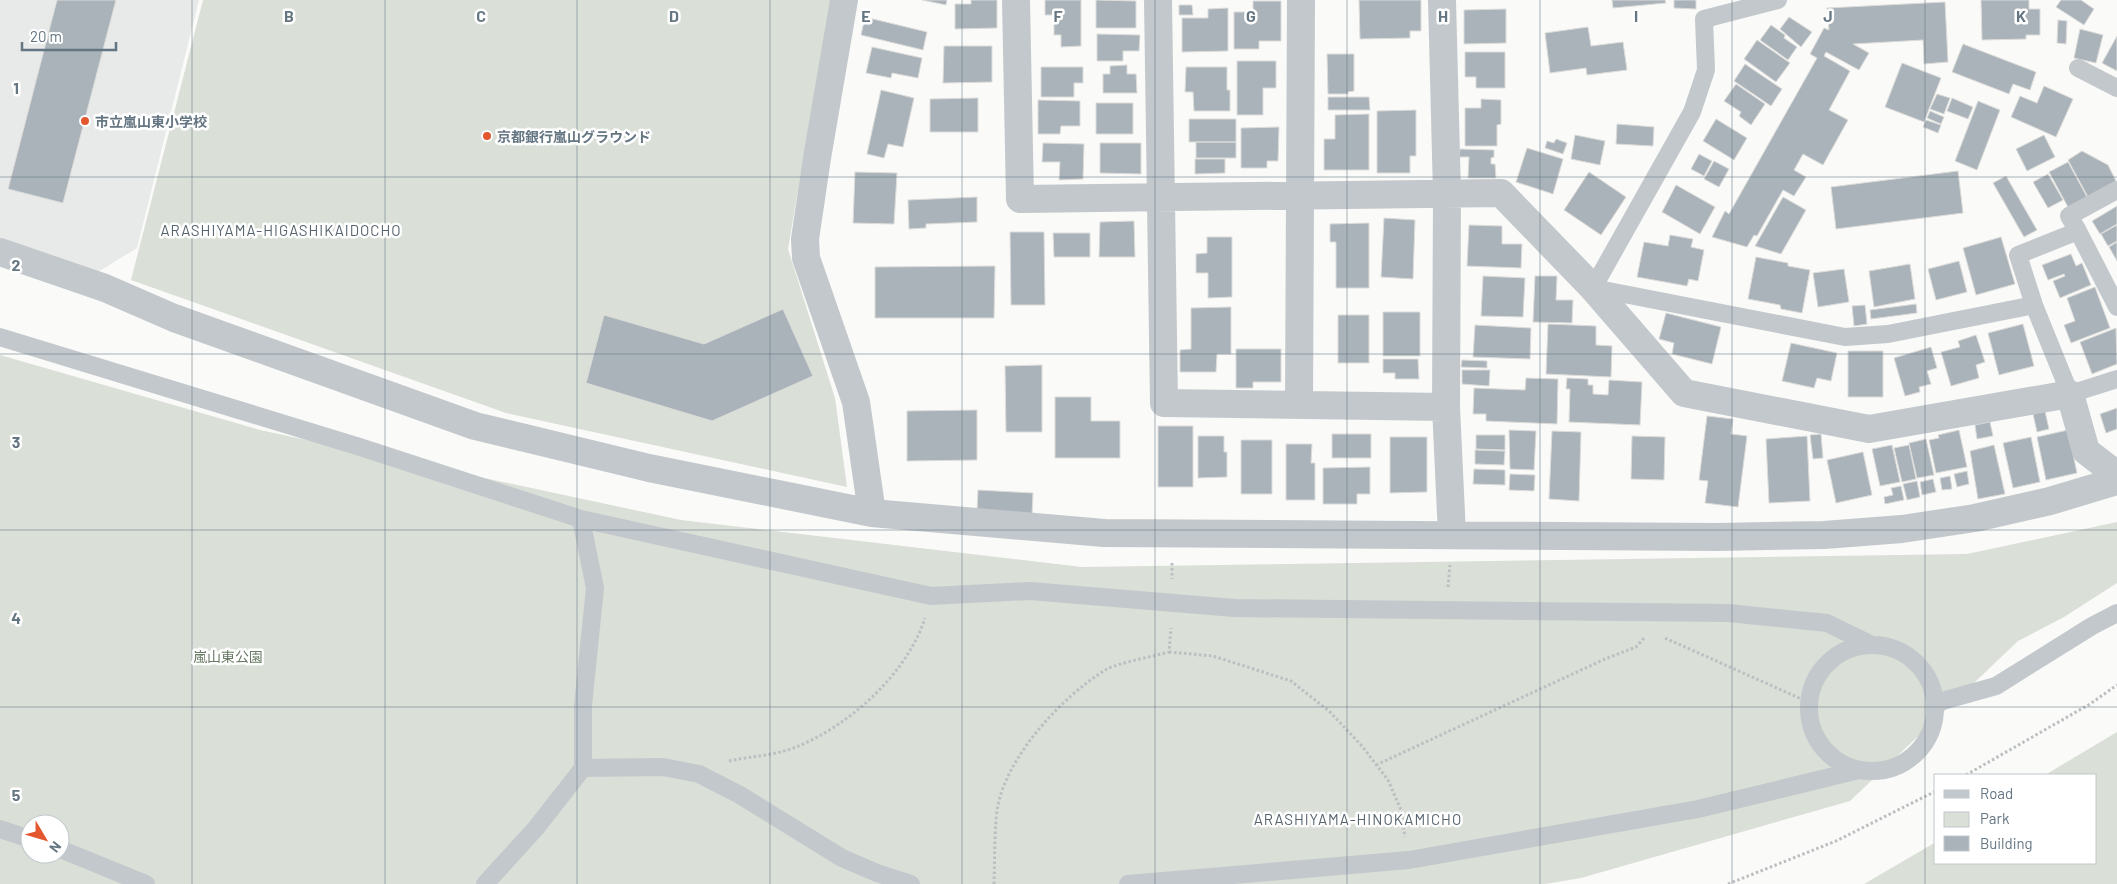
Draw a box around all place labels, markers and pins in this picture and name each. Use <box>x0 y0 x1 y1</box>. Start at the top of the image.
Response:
place label: 市立嵐山東小学校 <box>95 113 207 130</box>
marker: 市立嵐山東小学校 <box>79 115 91 127</box>
place label: 京都銀行嵐山グラウンド <box>497 128 651 145</box>
marker: 京都銀行嵐山グラウンド <box>481 130 493 142</box>

